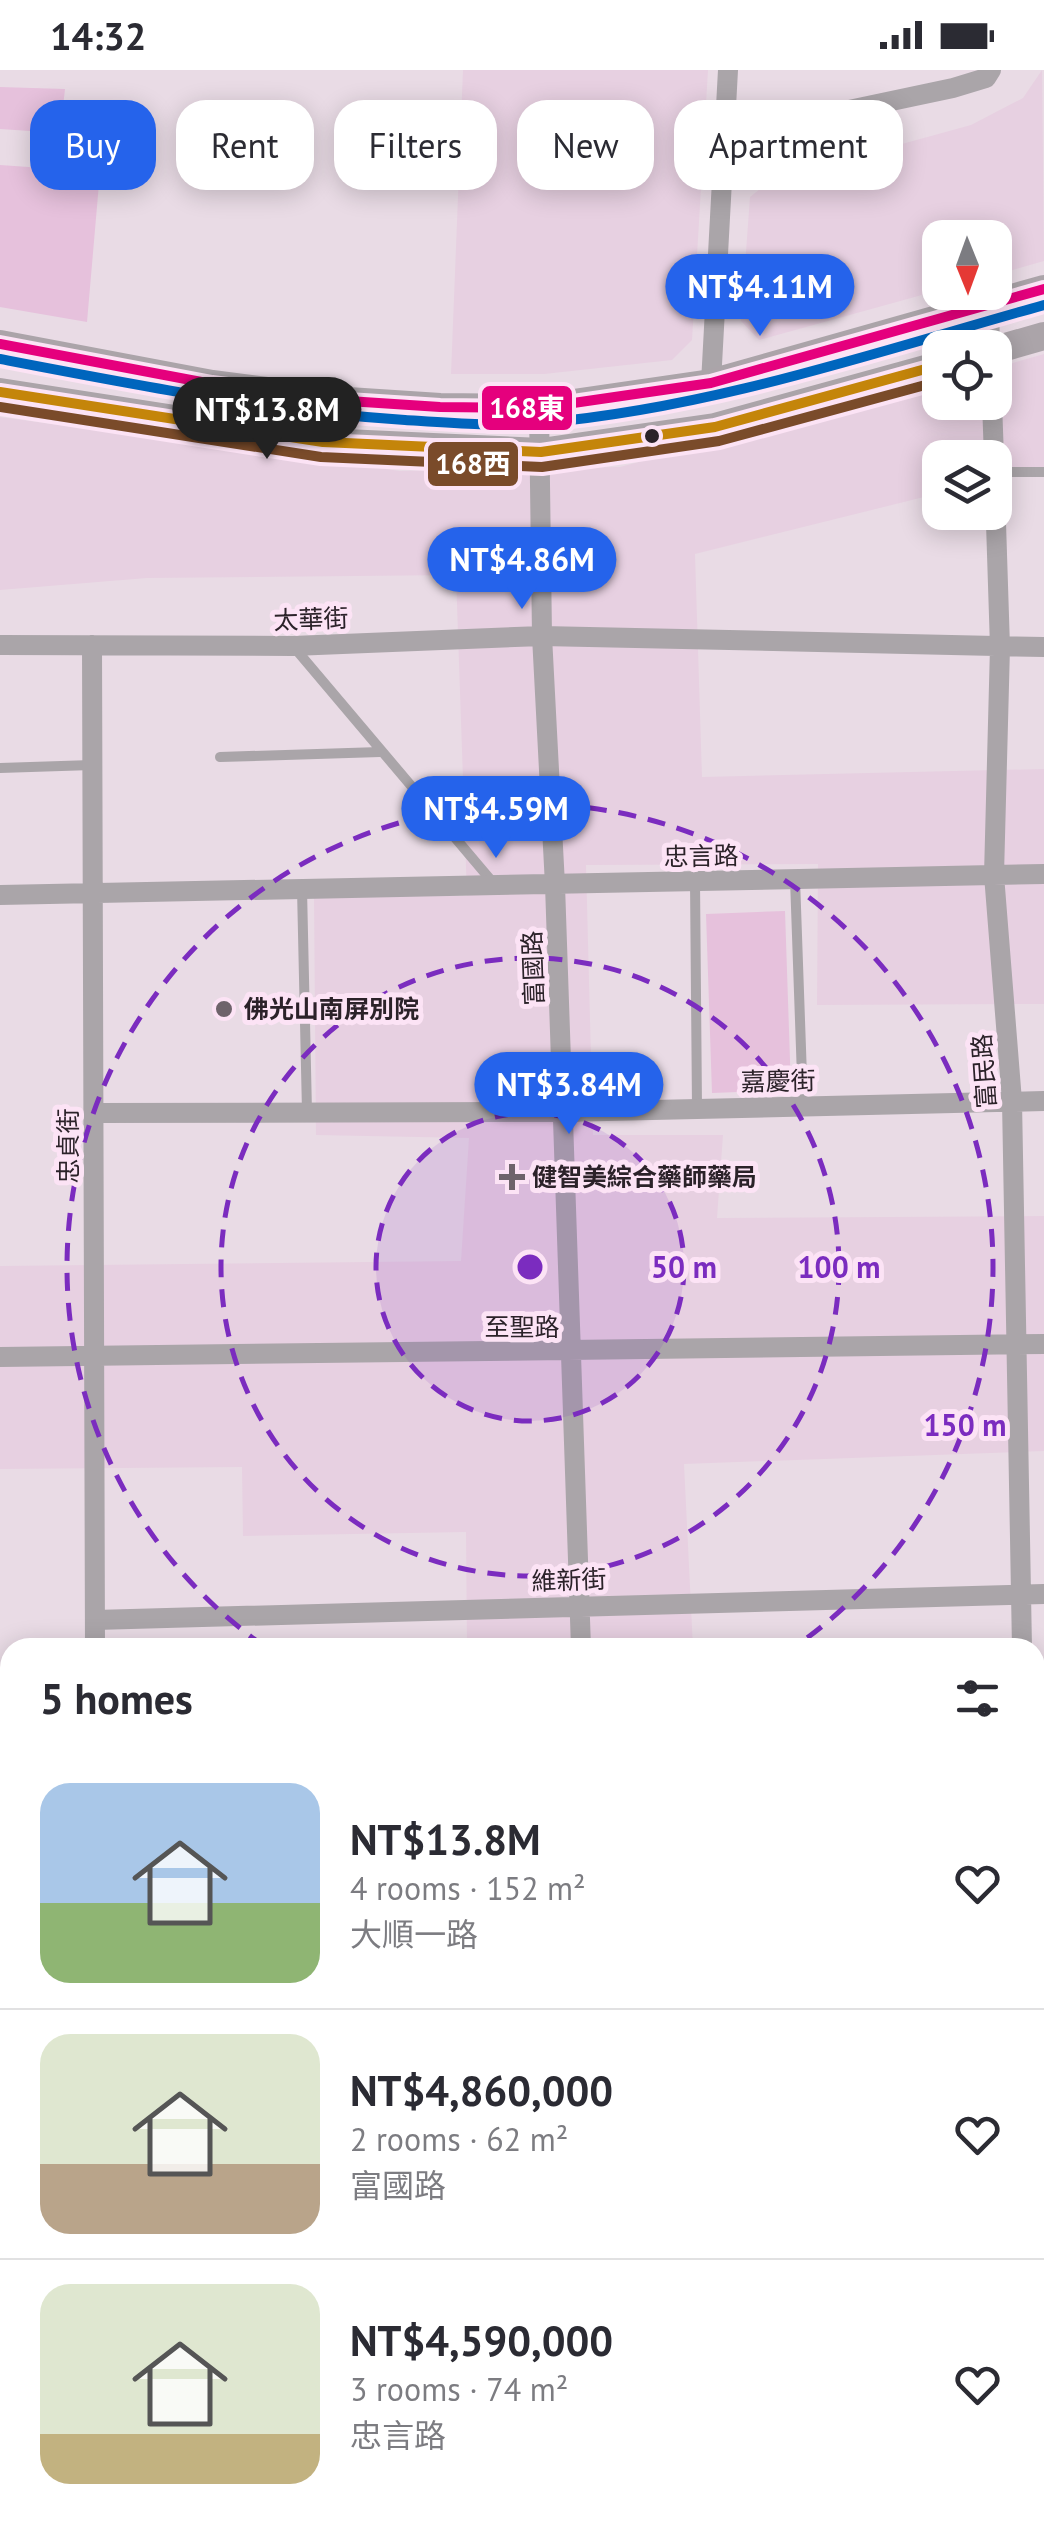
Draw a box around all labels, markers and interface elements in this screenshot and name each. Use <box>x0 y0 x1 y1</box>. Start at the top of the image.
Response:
text: 14:32 <box>50 11 146 60</box>
chip: Buy <box>30 100 156 190</box>
chip: Rent <box>176 100 314 190</box>
chip: Filters <box>334 100 497 190</box>
chip: New <box>517 100 654 190</box>
chip: Apartment <box>674 100 903 190</box>
north arrow <box>922 220 1012 310</box>
map controls <box>922 220 1012 530</box>
pin: NT$4.11M <box>657 254 863 339</box>
text: NT$4.11M <box>687 265 833 307</box>
button: locate <box>922 330 1012 420</box>
pin: NT$13.8M <box>164 377 370 462</box>
line badge: 168東 <box>480 384 574 432</box>
text: NT$13.8M <box>194 388 340 430</box>
text: 168東 <box>489 389 565 426</box>
unlabelled marker <box>642 426 662 446</box>
line badge: 168西 <box>426 440 520 488</box>
button: layers <box>922 440 1012 530</box>
text: 168西 <box>435 445 511 482</box>
pin: NT$4.86M <box>419 527 625 612</box>
text: NT$4.86M <box>449 538 595 580</box>
street label: 太華街 <box>273 602 349 636</box>
pin: NT$4.59M <box>393 776 599 861</box>
text: NT$4.59M <box>423 787 569 829</box>
street label: 忠言路 <box>663 839 739 873</box>
street label: 富國路 <box>516 930 550 1006</box>
place label: 佛光山南屏別院 <box>244 993 419 1025</box>
marker: 佛光山南屏別院 <box>213 998 235 1020</box>
street label: 富民路 <box>965 1032 1003 1110</box>
pin: NT$3.84M <box>466 1052 672 1137</box>
text: NT$3.84M <box>496 1063 642 1105</box>
street label: 嘉慶街 <box>740 1064 816 1098</box>
street label: 忠貞街 <box>52 1108 84 1184</box>
place label: 健智美綜合藥師藥局 <box>532 1161 757 1193</box>
marker: 健智美綜合藥師藥局 <box>501 1166 523 1188</box>
text: 50 m <box>651 1247 717 1286</box>
text: 100 m <box>798 1247 880 1286</box>
centre of rings <box>512 1249 548 1285</box>
street label: 至聖路 <box>484 1311 560 1343</box>
text: 150 m <box>924 1405 1006 1444</box>
street label: 維新街 <box>531 1563 607 1597</box>
text: 5 homes <box>40 1671 193 1726</box>
icon: filters <box>950 1671 1005 1726</box>
text: NT$13.8M <box>350 1812 541 1867</box>
icon: home <box>120 1823 240 1943</box>
icon: heart <box>950 1856 1005 1911</box>
text: 4 rooms · 152 m² <box>350 1867 586 1909</box>
text: 大順一路 <box>350 1913 478 1955</box>
text: NT$4,860,000 <box>350 2063 613 2118</box>
icon: home <box>120 2074 240 2194</box>
icon: heart <box>950 2107 1005 2162</box>
text: 2 rooms · 62 m² <box>350 2118 568 2160</box>
text: 富國路 <box>350 2164 446 2206</box>
text: NT$4,590,000 <box>350 2313 613 2368</box>
icon: home <box>120 2324 240 2444</box>
icon: heart <box>950 2357 1005 2412</box>
text: 3 rooms · 74 m² <box>350 2368 568 2410</box>
text: 忠言路 <box>350 2414 446 2456</box>

